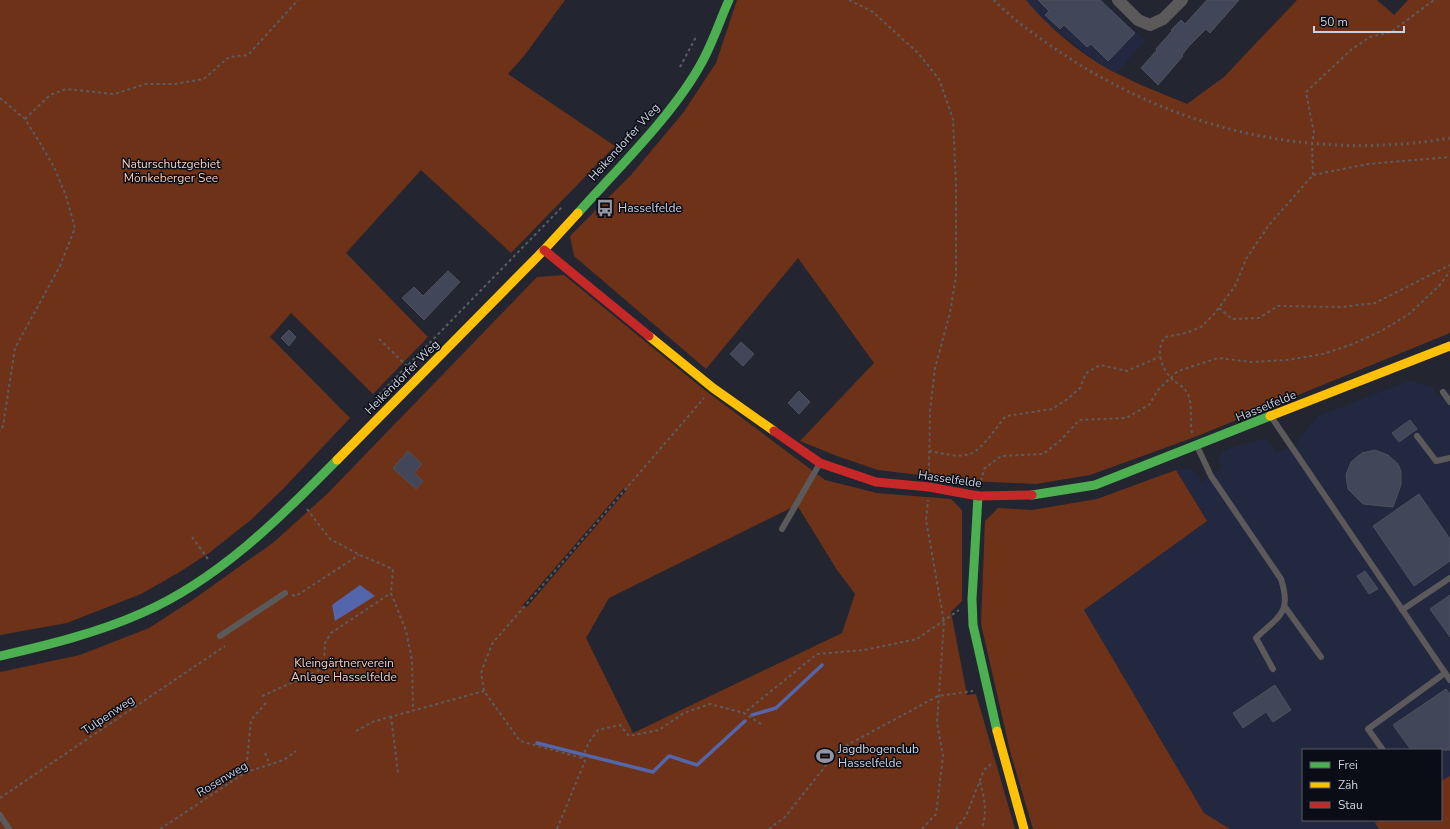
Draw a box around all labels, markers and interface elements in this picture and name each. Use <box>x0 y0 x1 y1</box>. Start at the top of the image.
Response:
scale bar <box>1314 8 1404 34</box>
text: 50 m <box>1320 14 1348 30</box>
street label: Heikendorfer Weg <box>585 100 663 184</box>
park label: Naturschutzgebiet Mönkeberger See <box>122 156 221 186</box>
bus stop icon: Hasselfelde <box>595 198 615 218</box>
place label: Hasselfelde <box>618 200 682 216</box>
street label: Heikendorfer Weg <box>361 336 443 418</box>
street label: Hasselfelde <box>1233 387 1299 425</box>
street label: Hasselfelde <box>917 467 983 491</box>
park label: Kleingärtnerverein Anlage Hasselfelde <box>291 655 397 685</box>
street label: Tulpenweg <box>79 692 137 738</box>
place label: Jagdbogenclub Hasselfelde <box>837 741 919 771</box>
sports icon: Jagdbogenclub Hasselfelde <box>815 746 835 766</box>
legend <box>1302 749 1442 821</box>
street label: Rosenweg <box>193 757 251 801</box>
text: Frei <box>1338 757 1358 773</box>
text: Zäh <box>1338 777 1358 793</box>
text: Stau <box>1338 797 1363 813</box>

